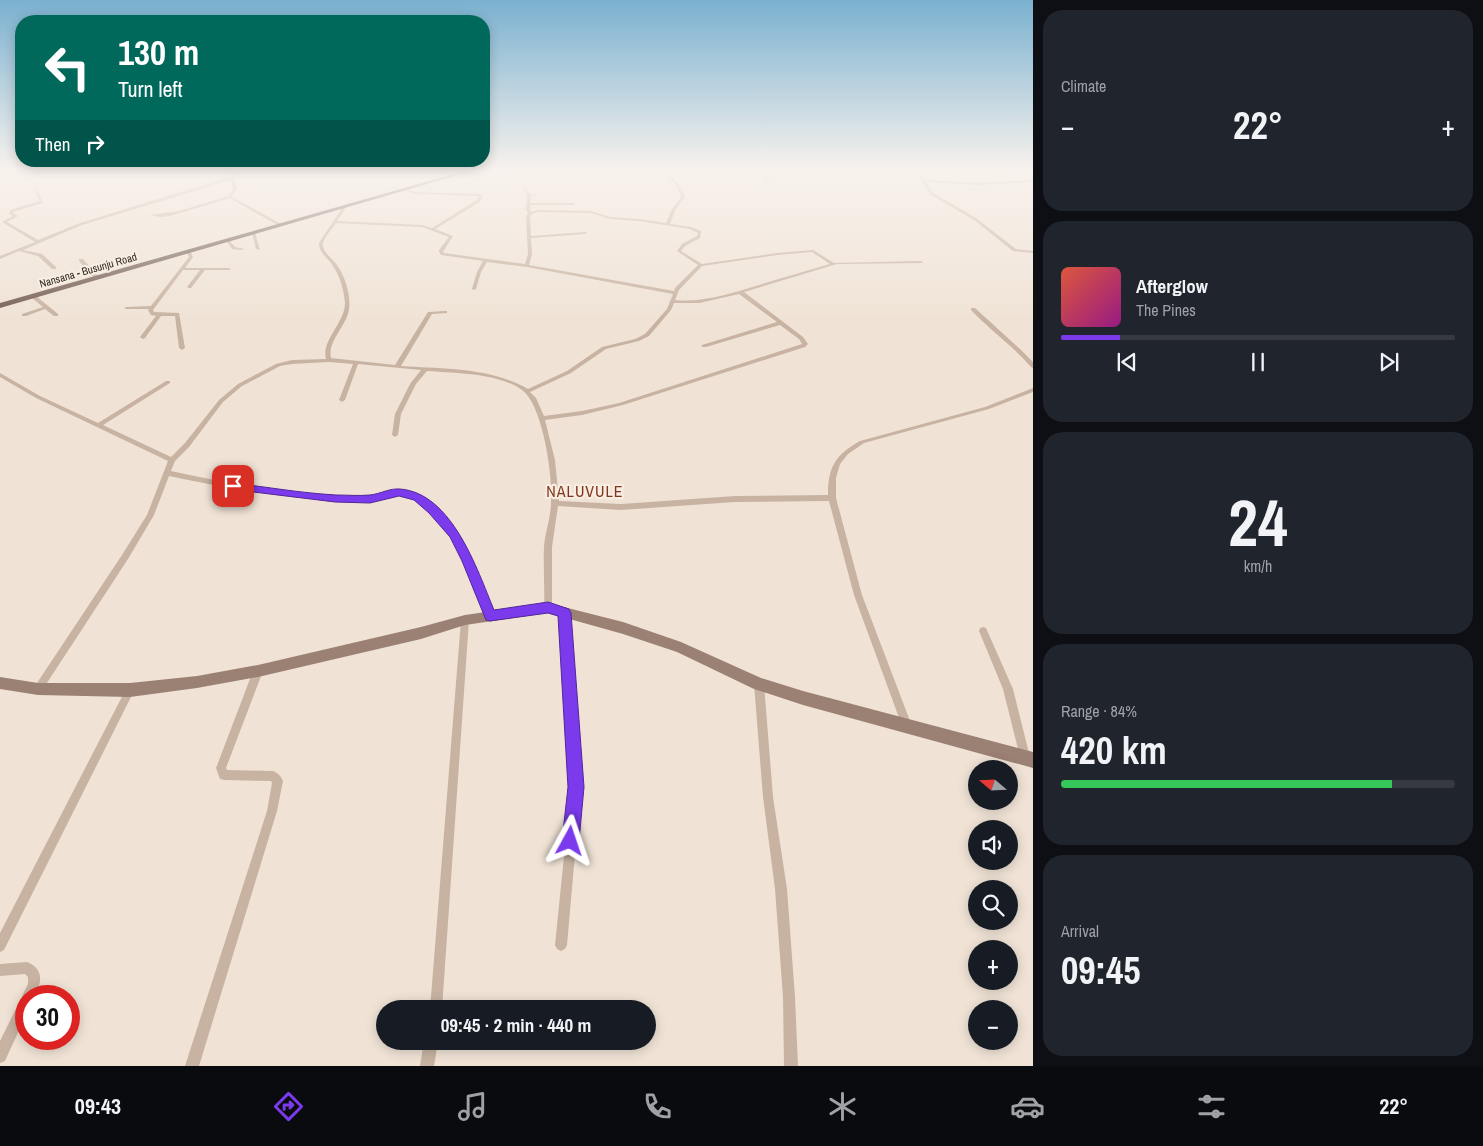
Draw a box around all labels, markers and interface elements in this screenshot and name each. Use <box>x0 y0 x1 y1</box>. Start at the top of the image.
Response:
text: 130 m <box>118 29 199 76</box>
icon: left <box>35 35 100 100</box>
text: Turn left <box>118 74 183 104</box>
text: Climate <box>1061 75 1106 97</box>
text: 22° <box>1233 100 1283 151</box>
text: − <box>1061 107 1074 145</box>
text: + <box>1442 107 1455 145</box>
icon: right <box>81 130 109 158</box>
text: Then <box>35 131 71 157</box>
street label: Nansana - Busunju Road <box>38 249 138 291</box>
text: Afterglow <box>1136 273 1208 299</box>
text: The Pines <box>1136 299 1196 321</box>
icon: previous <box>1113 348 1141 376</box>
icon: pause <box>1244 348 1272 376</box>
icon: next <box>1375 348 1403 376</box>
pin <box>212 465 254 507</box>
icon: arrive <box>219 472 247 500</box>
text: 24 <box>1228 479 1288 566</box>
district label: NALUVULE <box>546 480 624 502</box>
text: km/h <box>1244 555 1272 577</box>
text: Range · 84% <box>1061 700 1137 722</box>
text: 420 km <box>1061 725 1167 776</box>
north arrow <box>968 760 1018 810</box>
map controls <box>968 760 1018 1050</box>
position arrow <box>543 814 595 866</box>
button: sound <box>968 820 1018 870</box>
button: search <box>968 880 1018 930</box>
text: Arrival <box>1061 920 1099 942</box>
button: + <box>968 940 1018 990</box>
text: 09:45 <box>1061 945 1141 996</box>
speed limit sign: 30 <box>15 985 80 1050</box>
button: − <box>968 1000 1018 1050</box>
text: 09:45 · 2 min · 440 m <box>441 1012 591 1038</box>
icon: directions <box>271 1089 306 1124</box>
icon: music <box>455 1089 490 1124</box>
icon: phone <box>640 1089 675 1124</box>
icon: climate <box>825 1089 860 1124</box>
icon: car <box>1010 1089 1045 1124</box>
icon: filters <box>1194 1089 1229 1124</box>
text: 09:43 <box>75 1091 121 1121</box>
text: 22° <box>1379 1091 1408 1121</box>

